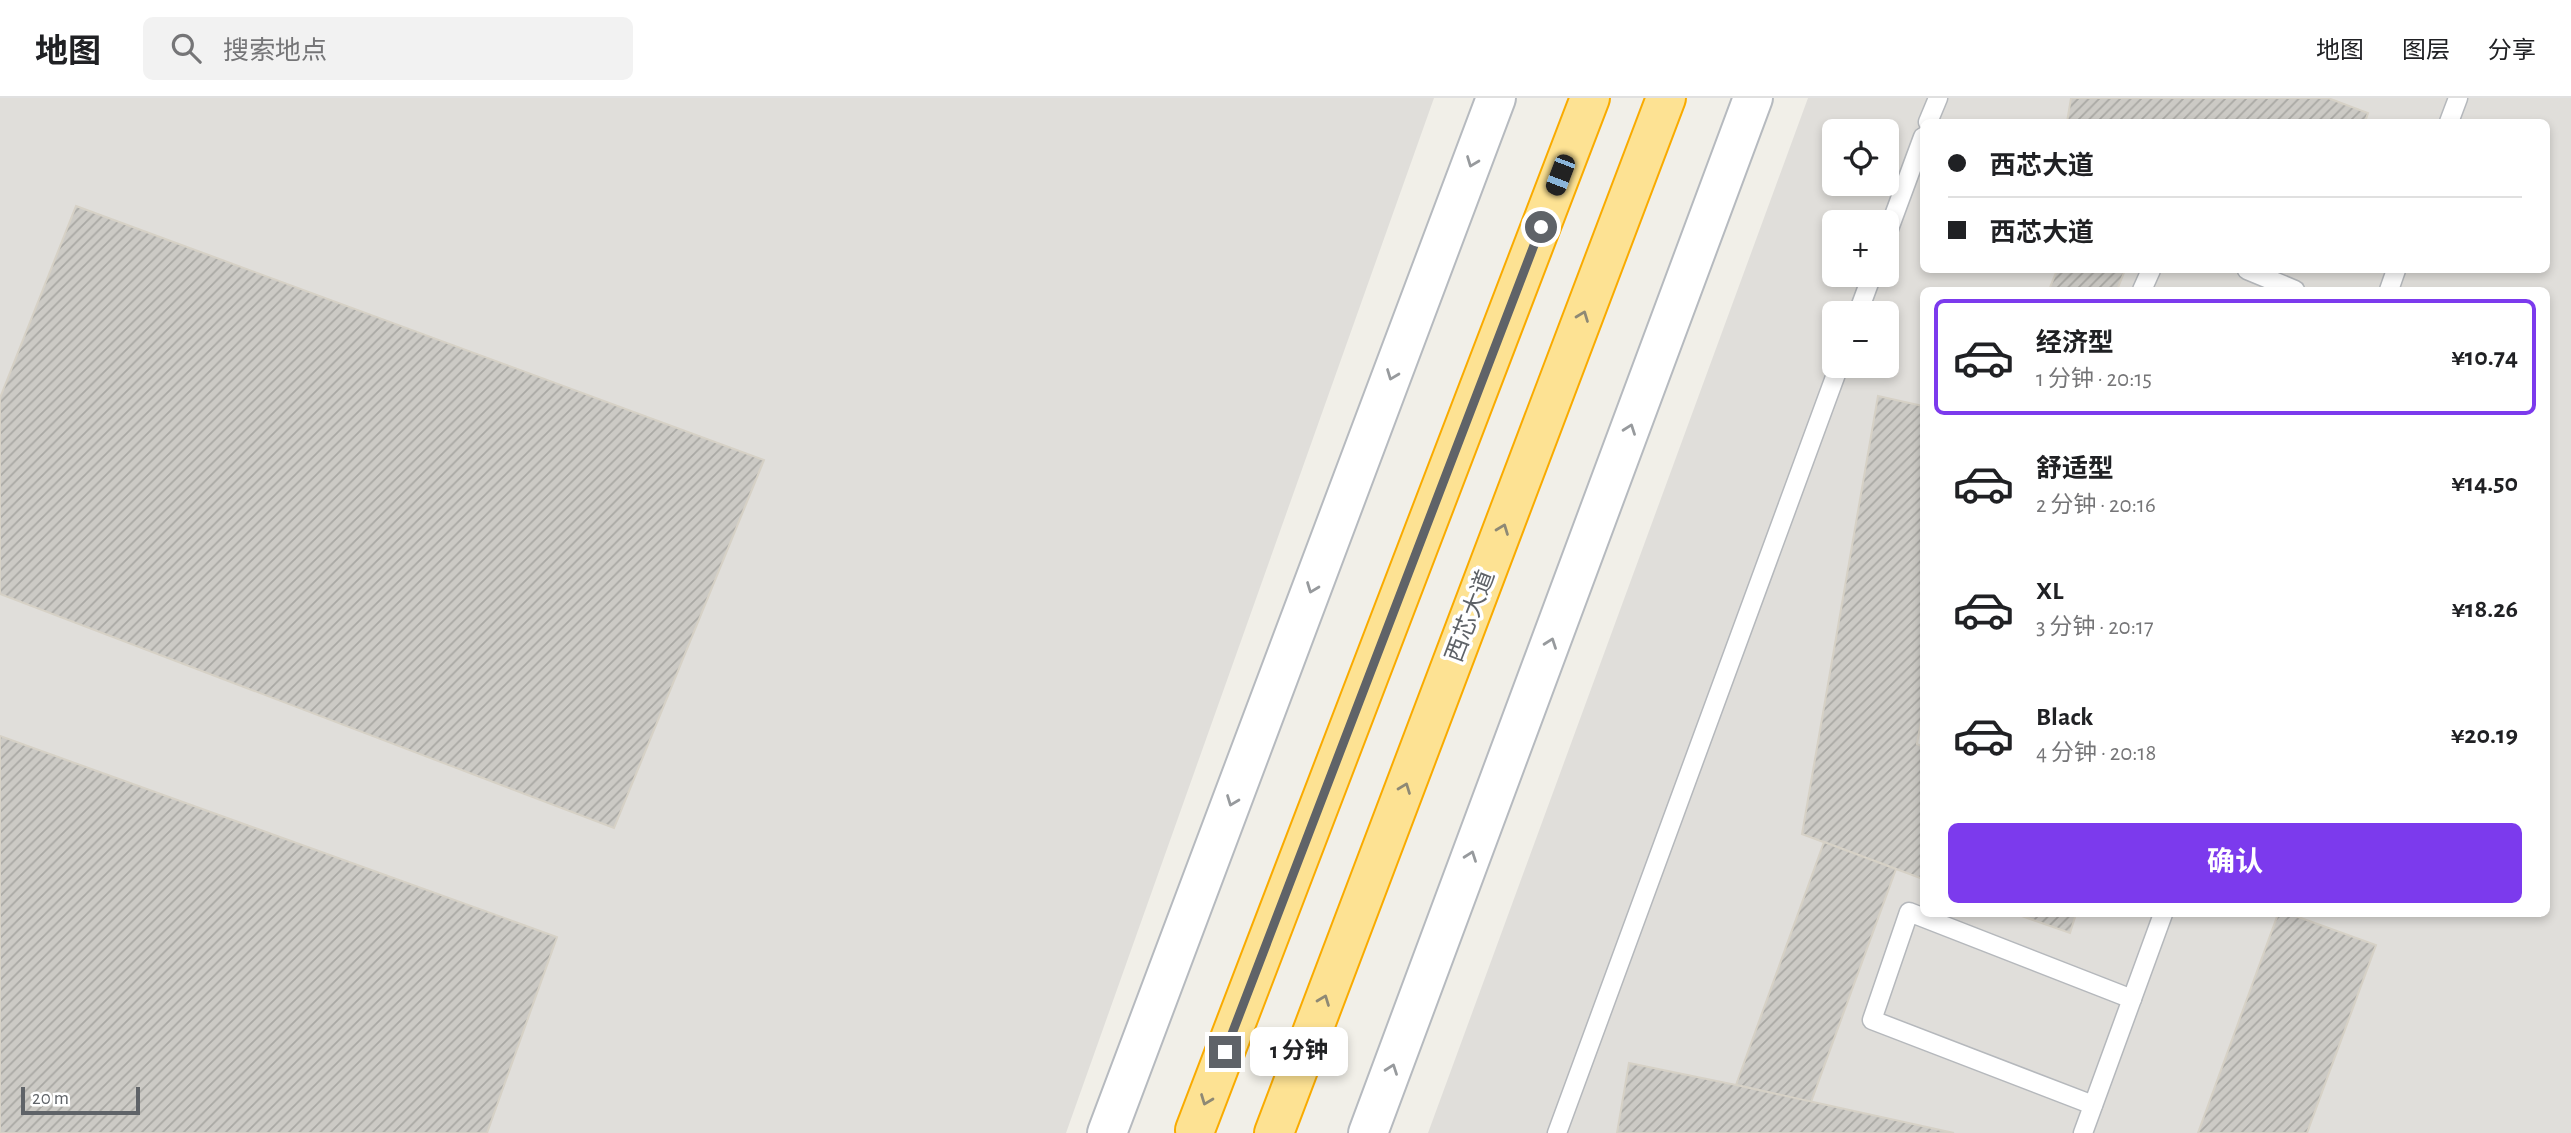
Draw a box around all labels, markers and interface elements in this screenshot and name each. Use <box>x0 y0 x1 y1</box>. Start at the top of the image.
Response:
search box <box>143 17 633 80</box>
icon: search <box>167 29 205 67</box>
text: 地图 <box>35 36 101 69</box>
text: 搜索地点 <box>223 38 327 64</box>
text: 地图 <box>2316 39 2364 63</box>
text: 图层 <box>2402 39 2450 63</box>
text: 分享 <box>2488 39 2536 63</box>
map controls <box>1822 119 1899 378</box>
button: locate <box>1822 119 1899 196</box>
car <box>1543 152 1578 198</box>
text: 西芯大道 <box>1990 153 2094 179</box>
one-way arrow <box>1466 155 1480 167</box>
button: + <box>1822 210 1899 287</box>
route start <box>1525 211 1557 243</box>
text: 西芯大道 <box>1990 220 2094 246</box>
button: − <box>1822 301 1899 378</box>
one-way arrow <box>1575 311 1589 323</box>
icon: car <box>1952 326 2015 389</box>
text: 经济型 <box>2036 330 2114 356</box>
text: ¥10.74 <box>2451 344 2518 370</box>
one-way arrow <box>1386 368 1400 380</box>
text: 1 分钟 · 20:15 <box>2036 368 2152 391</box>
one-way arrow <box>1622 424 1636 436</box>
icon: car <box>1952 452 2015 515</box>
text: 舒适型 <box>2036 456 2114 482</box>
text: ¥14.50 <box>2451 470 2518 496</box>
text: 2 分钟 · 20:16 <box>2036 494 2156 517</box>
one-way arrow <box>1494 524 1508 536</box>
street label: 西芯大道 <box>1441 567 1499 665</box>
icon: car <box>1952 578 2015 641</box>
text: XL <box>2036 578 2063 604</box>
one-way arrow <box>1306 581 1320 593</box>
text: ¥18.26 <box>2451 596 2518 622</box>
text: 3 分钟 · 20:17 <box>2036 616 2154 639</box>
one-way arrow <box>1542 637 1556 649</box>
icon: car <box>1952 704 2015 767</box>
text: Black <box>2036 704 2093 730</box>
text: ¥20.19 <box>2451 722 2518 748</box>
text: 4 分钟 · 20:18 <box>2036 742 2156 765</box>
one-way arrow <box>1396 782 1410 794</box>
one-way arrow <box>1226 794 1240 806</box>
button: 确认 <box>1948 823 2522 903</box>
one-way arrow <box>1463 850 1477 862</box>
one-way arrow <box>1316 995 1330 1007</box>
callout: 1 分钟 <box>1250 1028 1348 1076</box>
route end <box>1209 1036 1241 1068</box>
text: 1 分钟 <box>1270 1040 1328 1063</box>
one-way arrow <box>1384 1064 1398 1076</box>
scale bar <box>21 1084 140 1116</box>
text: 20 m <box>32 1089 69 1108</box>
one-way arrow <box>1201 1093 1215 1105</box>

